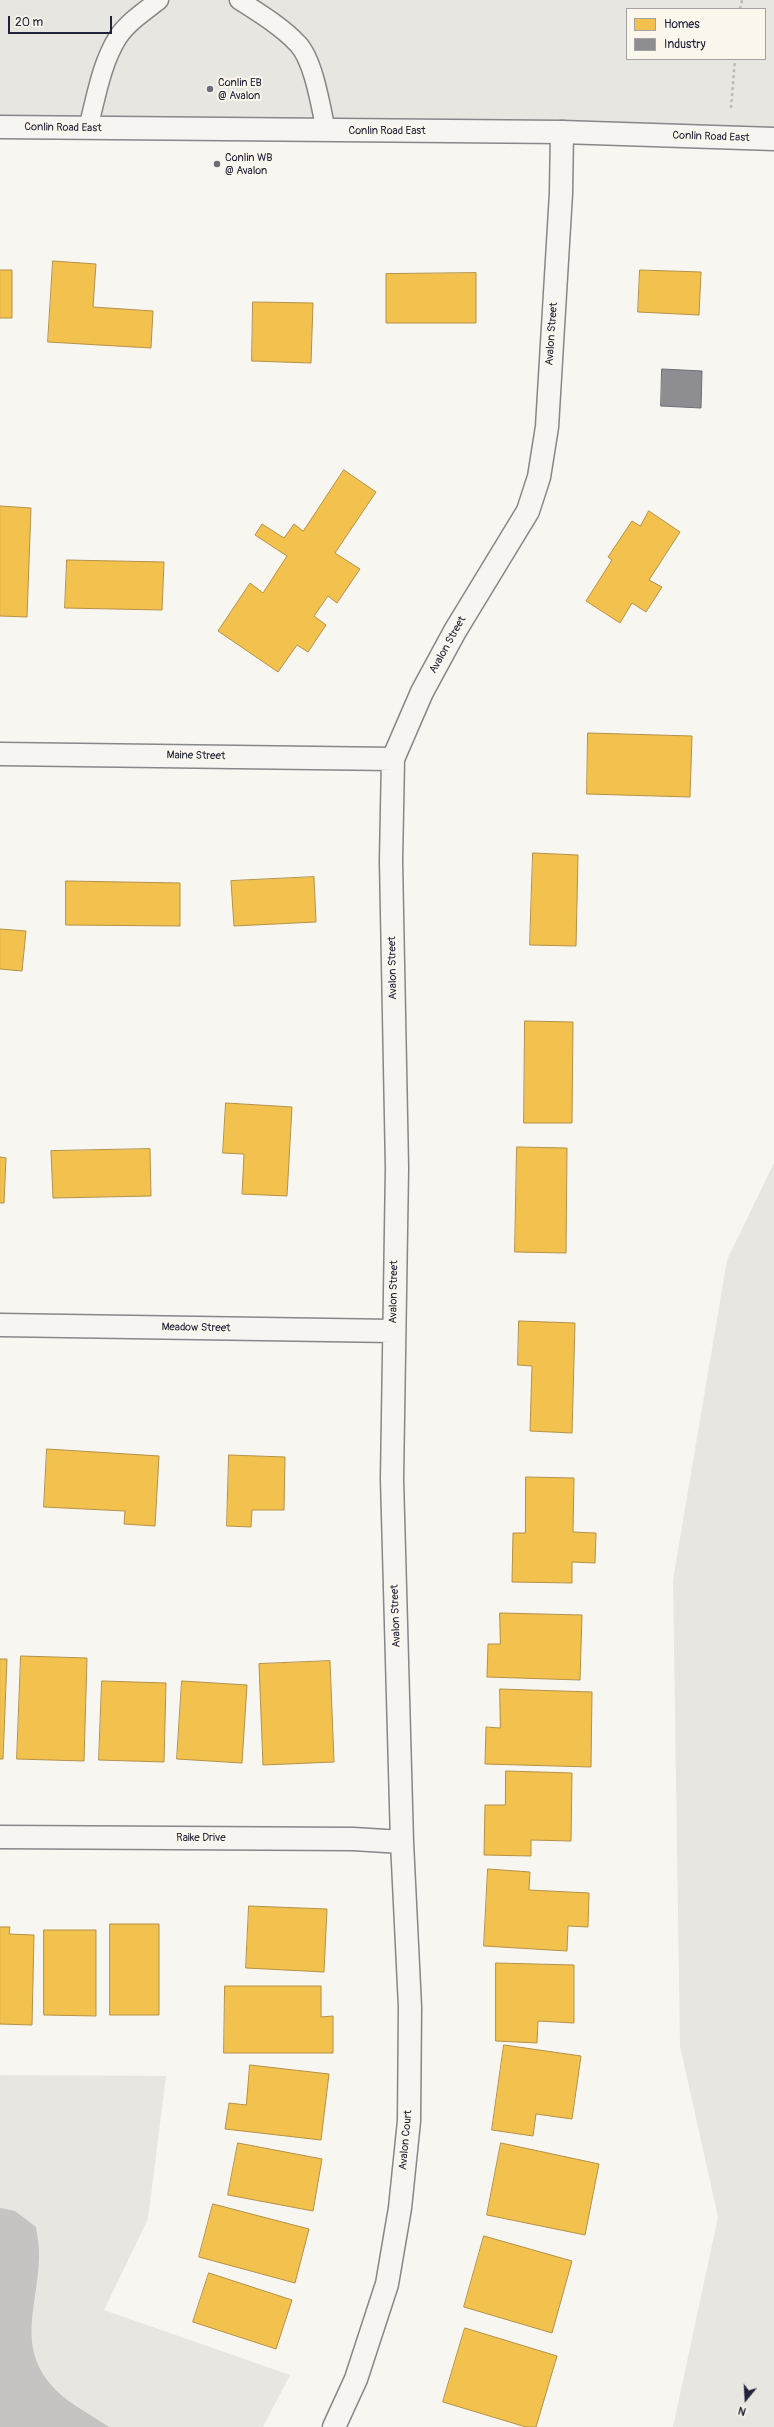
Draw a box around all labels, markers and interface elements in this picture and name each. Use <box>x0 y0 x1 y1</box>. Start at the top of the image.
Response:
scale bar <box>10 8 114 34</box>
legend <box>626 8 766 60</box>
text: 20 m <box>15 15 43 30</box>
text: Homes <box>664 17 700 32</box>
text: Industry <box>664 37 706 52</box>
place label: Conlin EB @ Avalon <box>218 76 262 102</box>
marker: Conlin EB @ Avalon <box>205 84 215 94</box>
street label: Conlin Road East <box>24 121 102 135</box>
street label: Conlin Road East <box>348 124 426 138</box>
street label: Conlin Road East <box>672 129 750 145</box>
place label: Conlin WB @ Avalon <box>225 151 273 177</box>
marker: Conlin WB @ Avalon <box>212 159 222 169</box>
street label: Avalon Street <box>543 302 561 366</box>
street label: Avalon Street <box>427 614 469 676</box>
street label: Maine Street <box>167 749 225 763</box>
street label: Avalon Street <box>386 936 400 1000</box>
street label: Avalon Street <box>387 1260 401 1324</box>
street label: Meadow Street <box>161 1321 231 1335</box>
street label: Avalon Street <box>388 1584 404 1648</box>
street label: Raike Drive <box>176 1831 226 1845</box>
street label: Avalon Court <box>397 2109 415 2171</box>
north arrow <box>726 2379 766 2419</box>
text: N <box>737 2404 748 2418</box>

